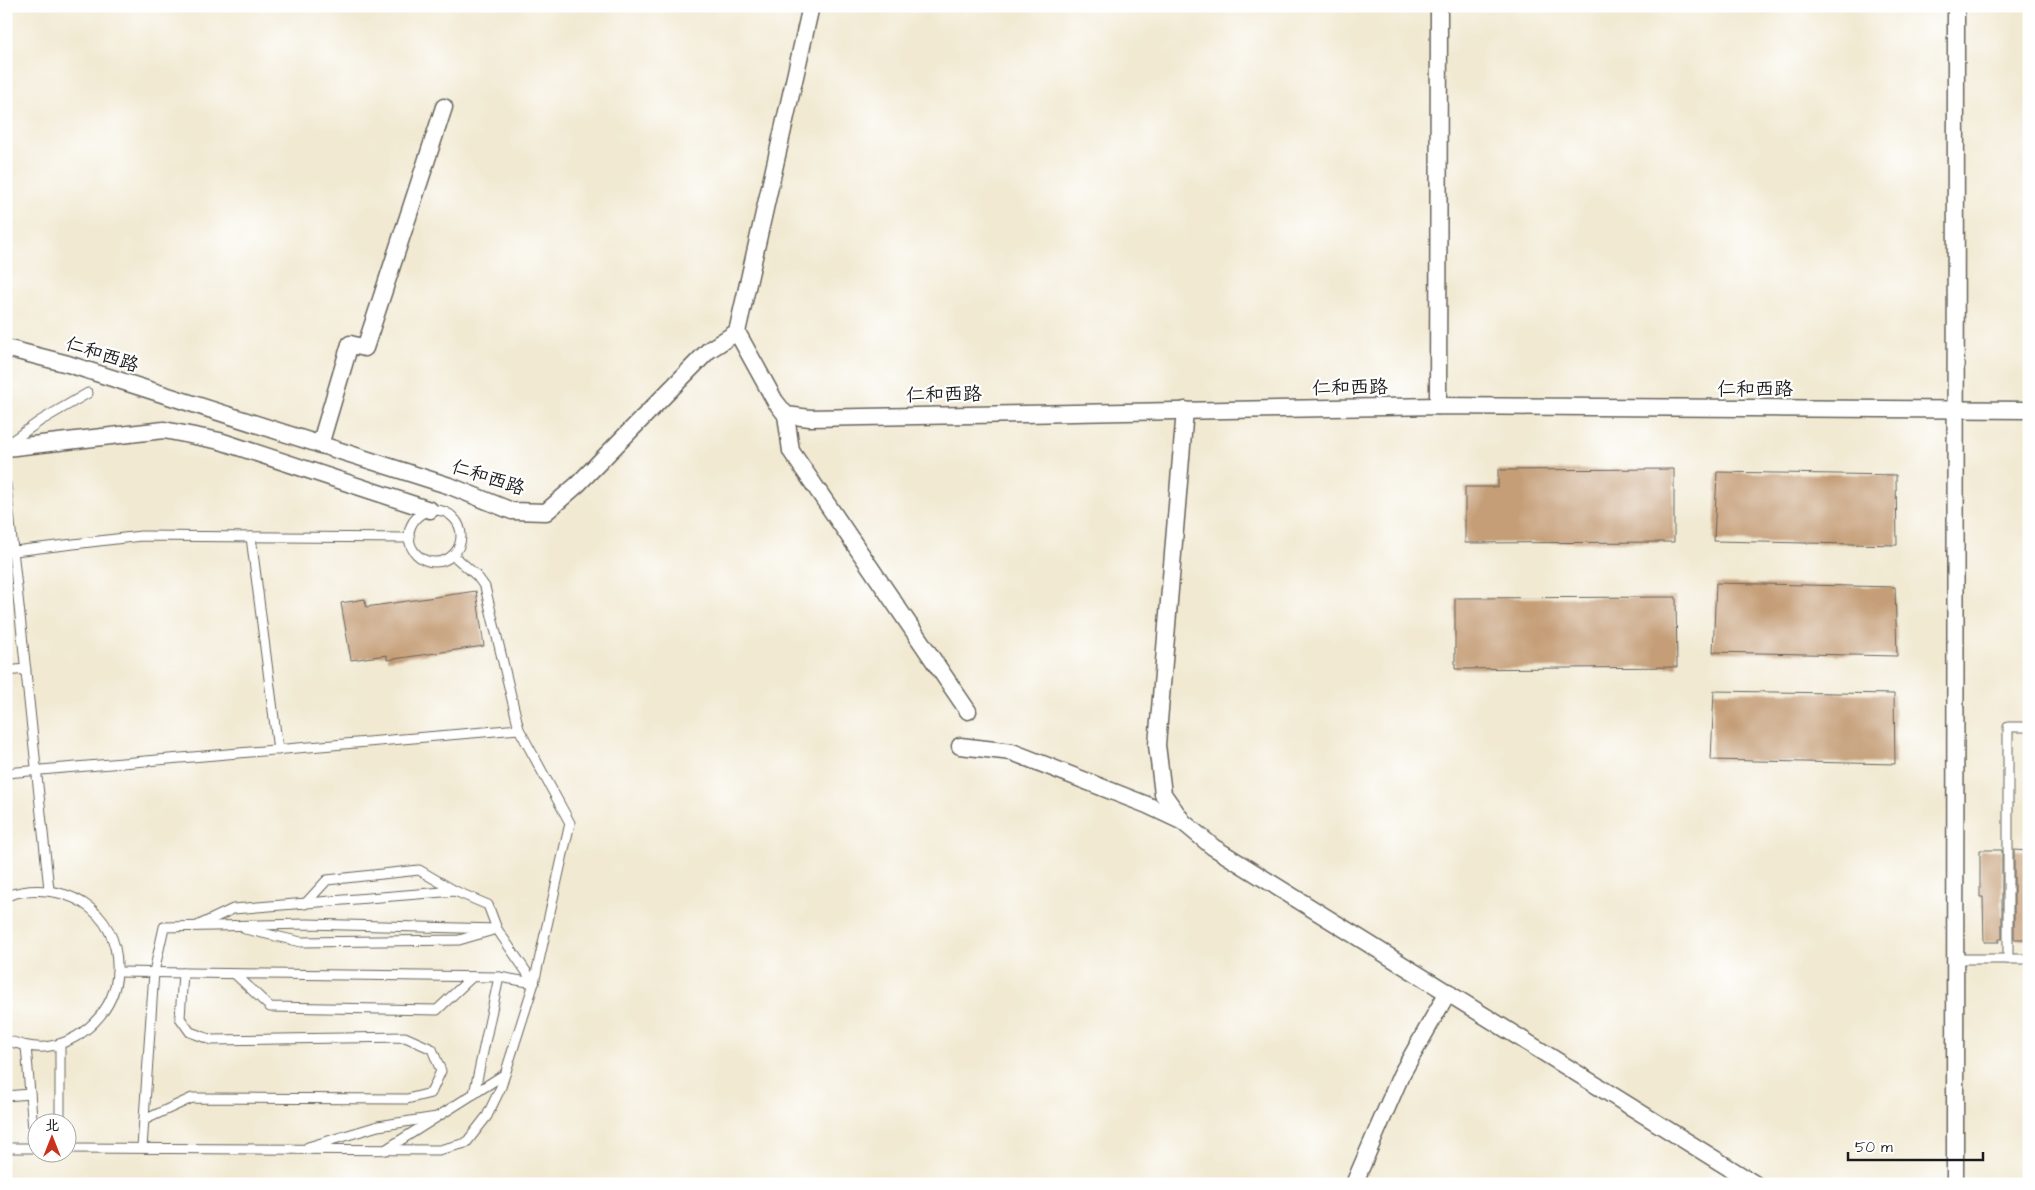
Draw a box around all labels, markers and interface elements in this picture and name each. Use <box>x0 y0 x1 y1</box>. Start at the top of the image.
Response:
street label: 仁和西路 <box>62 330 142 380</box>
street label: 仁和西路 <box>1312 374 1388 402</box>
street label: 仁和西路 <box>1717 376 1793 403</box>
street label: 仁和西路 <box>906 381 982 409</box>
street label: 仁和西路 <box>448 453 528 503</box>
north arrow <box>28 1112 78 1162</box>
text: 北 <box>45 1116 59 1136</box>
scale bar <box>1848 1130 1982 1162</box>
text: 50 m <box>1855 1137 1893 1158</box>

